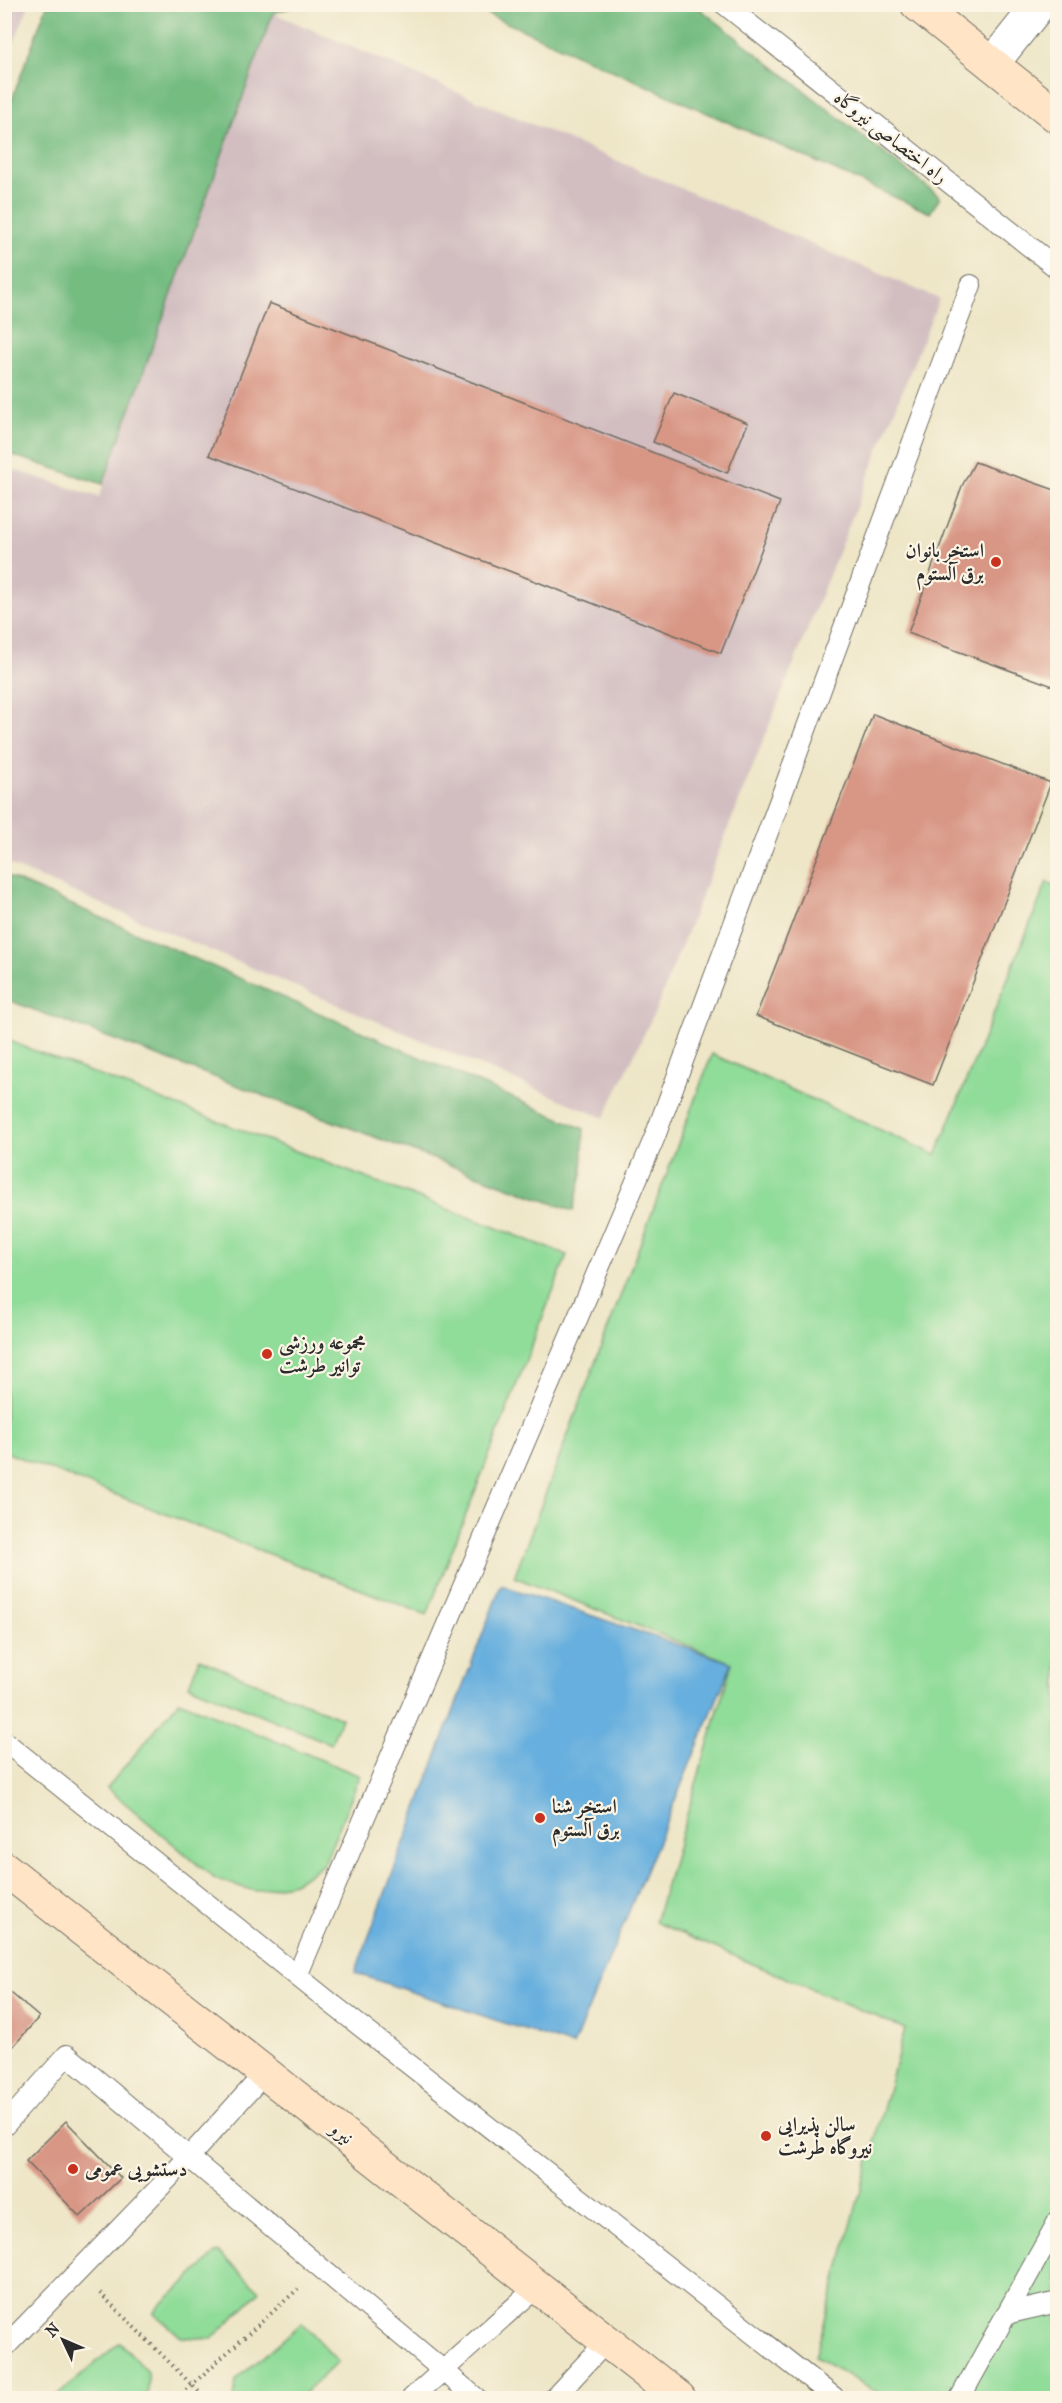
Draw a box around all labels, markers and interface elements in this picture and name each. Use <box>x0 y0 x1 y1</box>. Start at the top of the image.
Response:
street label: راه اختصاصی نیروگاه <box>828 85 953 191</box>
place label: استخر بانوان برق آلستوم <box>905 539 984 591</box>
marker: استخر بانوان برق آلستوم <box>989 555 1003 569</box>
place label: مجموعه ورزشی توانیر طرشت <box>279 1331 366 1378</box>
marker: مجموعه ورزشی توانیر طرشت <box>260 1347 274 1361</box>
place label: استخر شنا برق آلستوم <box>552 1795 620 1847</box>
marker: استخر شنا برق آلستوم <box>533 1811 547 1825</box>
place label: سالن پذیرایی نیروگاه طرشت <box>777 2113 872 2160</box>
street label: نیرو <box>324 2116 358 2149</box>
marker: سالن پذیرایی نیروگاه طرشت <box>759 2129 773 2143</box>
place label: دستشویی عمومی <box>84 2158 187 2183</box>
marker: دستشویی عمومی <box>66 2162 80 2176</box>
north arrow <box>33 2310 93 2370</box>
text: N <box>42 2318 64 2341</box>

